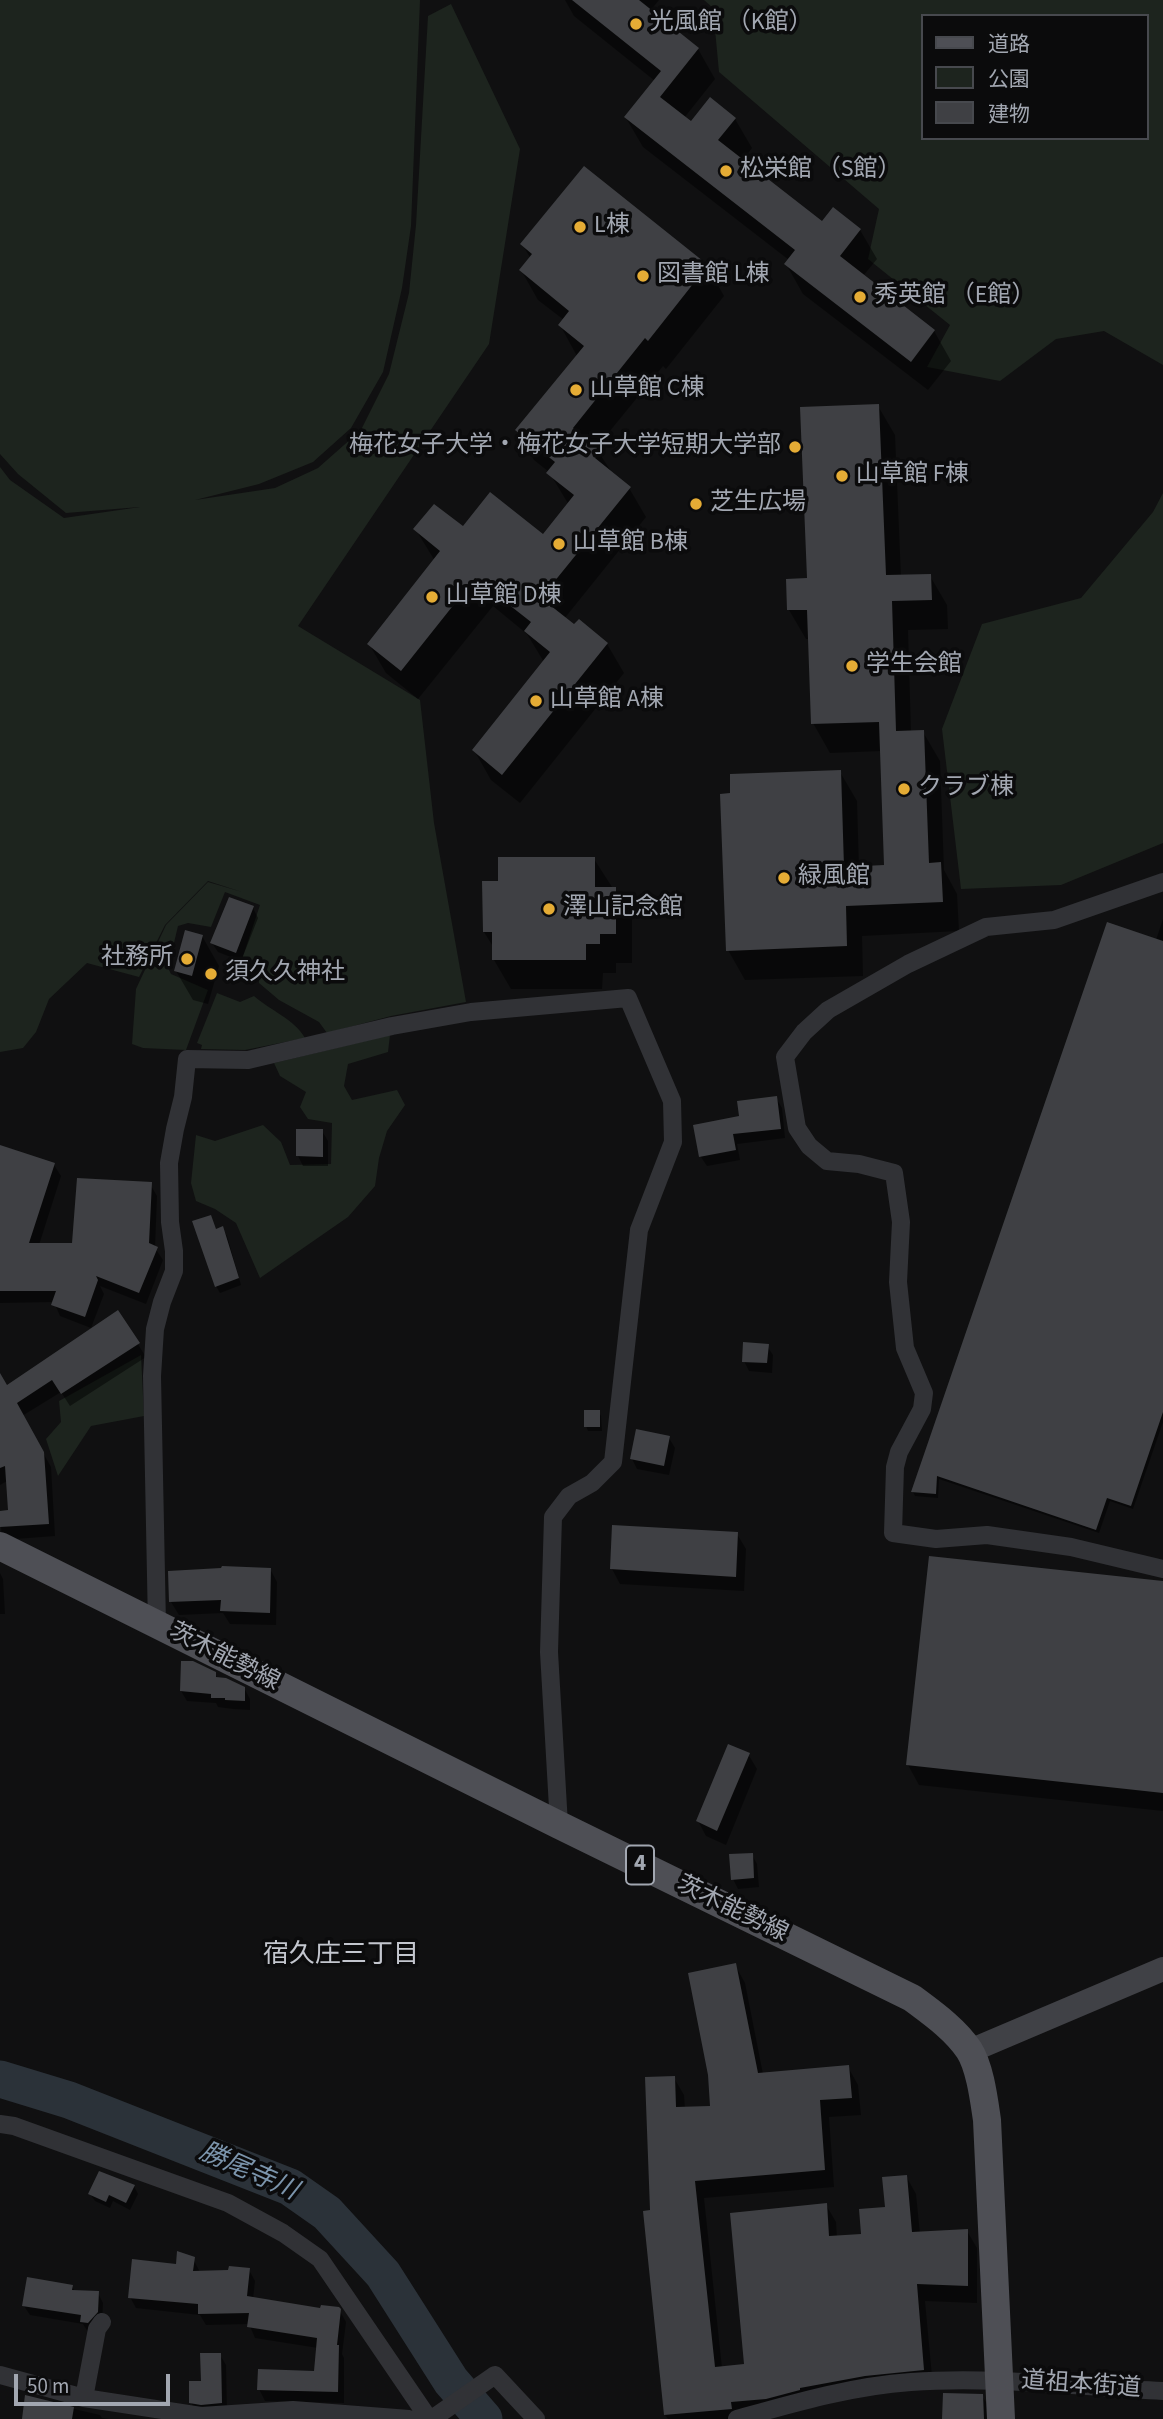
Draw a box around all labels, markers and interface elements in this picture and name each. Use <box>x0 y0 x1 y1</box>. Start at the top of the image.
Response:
place label: 光風館 （K館） <box>650 10 813 38</box>
legend <box>922 14 1149 140</box>
marker: 光風館 （K館） <box>628 16 644 32</box>
text: 道路 <box>988 29 1030 59</box>
text: 公園 <box>988 64 1030 94</box>
text: 建物 <box>988 99 1030 129</box>
place label: 松栄館 （S館） <box>740 157 902 185</box>
marker: 松栄館 （S館） <box>718 163 734 179</box>
place label: L棟 <box>594 213 630 241</box>
marker: L棟 <box>572 219 588 235</box>
place label: 図書館 L棟 <box>657 262 769 290</box>
marker: 図書館 L棟 <box>635 268 651 284</box>
place label: 秀英館 （E館） <box>874 283 1035 311</box>
marker: 秀英館 （E館） <box>852 289 868 305</box>
place label: 山草館 C棟 <box>590 376 705 404</box>
marker: 山草館 C棟 <box>568 382 584 398</box>
place label: 梅花女子大学・梅花女子大学短期大学部 <box>349 433 781 461</box>
marker: 梅花女子大学・梅花女子大学短期大学部 <box>787 439 803 455</box>
place label: 山草館 F棟 <box>856 462 969 490</box>
marker: 山草館 F棟 <box>834 468 850 484</box>
place label: 芝生広場 <box>710 490 806 518</box>
marker: 芝生広場 <box>688 496 704 512</box>
place label: 山草館 B棟 <box>573 530 688 558</box>
marker: 山草館 B棟 <box>551 536 567 552</box>
place label: 山草館 D棟 <box>446 583 562 611</box>
marker: 山草館 D棟 <box>424 589 440 605</box>
place label: 学生会館 <box>866 652 962 680</box>
marker: 学生会館 <box>844 658 860 674</box>
place label: 山草館 A棟 <box>550 687 664 715</box>
marker: 山草館 A棟 <box>528 693 544 709</box>
place label: クラブ棟 <box>918 775 1014 803</box>
marker: クラブ棟 <box>896 781 912 797</box>
place label: 緑風館 <box>798 864 870 892</box>
marker: 緑風館 <box>776 870 792 886</box>
place label: 澤山記念館 <box>563 895 683 923</box>
marker: 澤山記念館 <box>541 901 557 917</box>
place label: 社務所 <box>101 945 173 973</box>
marker: 社務所 <box>179 951 195 967</box>
place label: 須久久神社 <box>225 960 345 988</box>
marker: 須久久神社 <box>203 966 219 982</box>
street label: 茨木能勢線 <box>164 1618 284 1698</box>
road number: 4 <box>626 1846 654 1884</box>
street label: 茨木能勢線 <box>672 1871 792 1949</box>
district label: 宿久庄三丁目 <box>263 1940 419 1972</box>
water label: 勝尾寺川 <box>194 2138 302 2208</box>
scale bar <box>18 2360 173 2404</box>
street label: 道祖本街道 <box>1020 2367 1142 2405</box>
text: 50 m <box>27 2371 69 2401</box>

